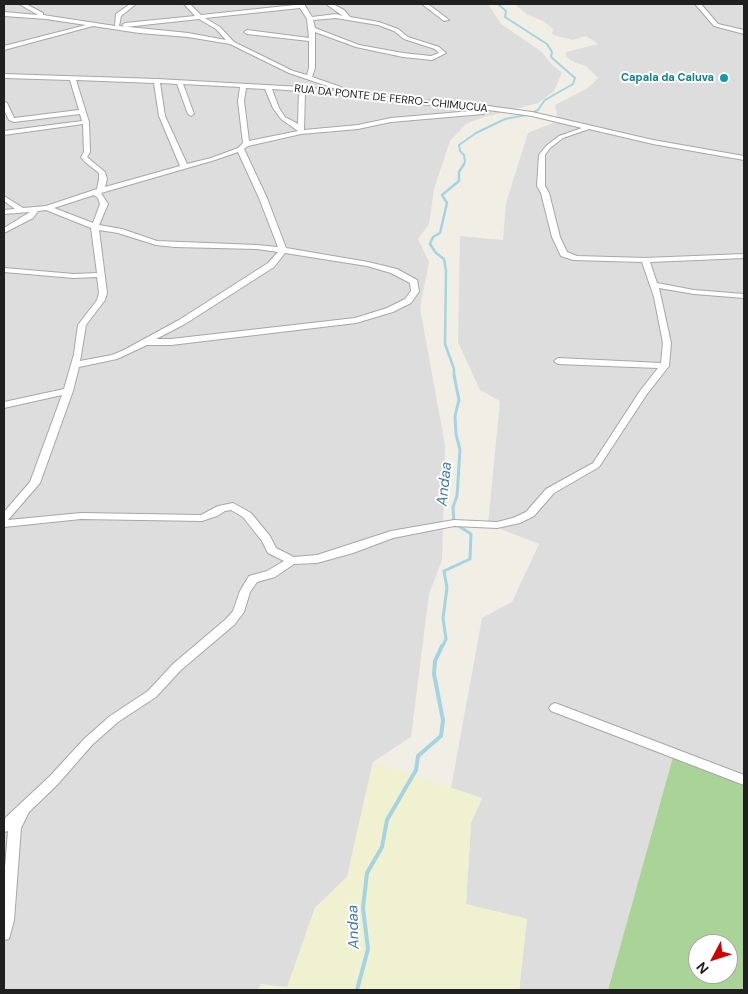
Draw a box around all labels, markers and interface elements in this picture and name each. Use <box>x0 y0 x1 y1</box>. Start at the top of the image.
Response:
place label: Capala da Caluva <box>621 71 714 85</box>
marker: Capala da Caluva <box>718 72 730 84</box>
street label: RUA DA PONTE DE FERRO- CHIMUCUA <box>294 82 488 116</box>
water label: Andaa <box>434 461 456 507</box>
water label: Andaa <box>344 904 364 950</box>
north arrow <box>688 934 738 984</box>
text: N <box>692 958 712 978</box>

